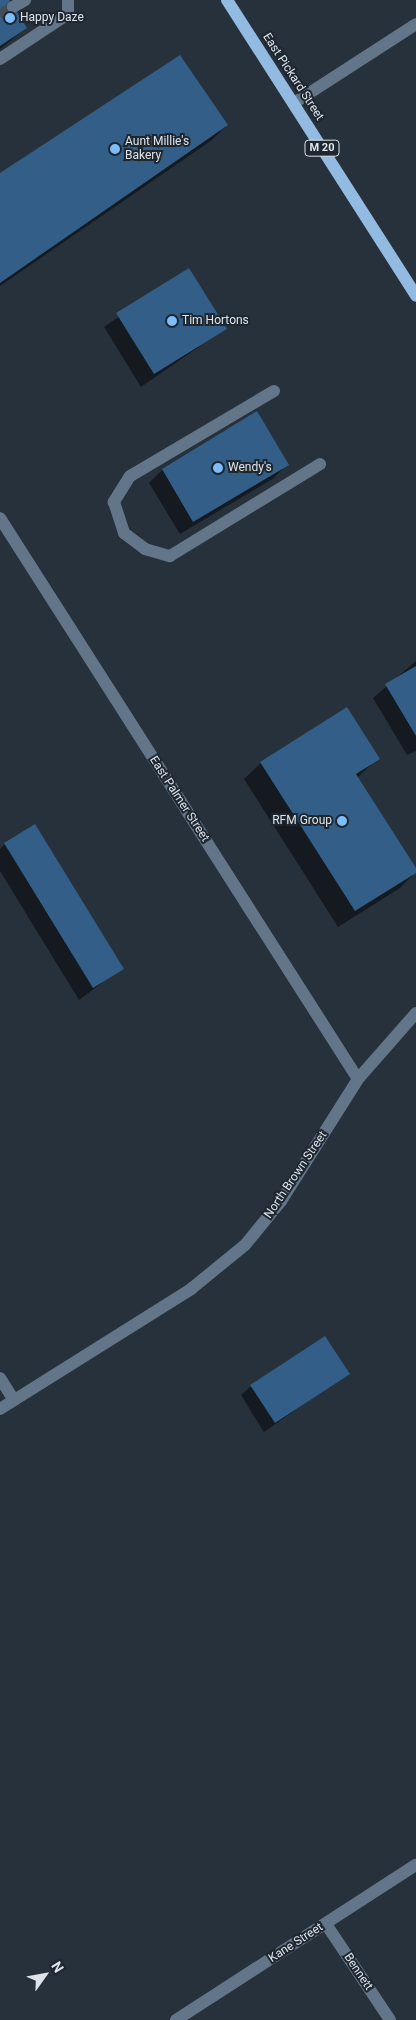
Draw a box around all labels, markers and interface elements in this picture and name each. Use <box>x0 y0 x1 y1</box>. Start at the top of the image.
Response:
place label: Happy Daze <box>20 11 84 25</box>
marker: Happy Daze <box>4 12 16 24</box>
street label: East Pickard Street <box>259 31 327 123</box>
place label: Aunt Millie's Bakery <box>125 135 189 163</box>
road number: M 20 <box>304 140 340 156</box>
marker: Aunt Millie's Bakery <box>109 143 121 155</box>
place label: Tim Hortons <box>182 314 249 328</box>
marker: Tim Hortons <box>166 315 178 327</box>
place label: Wendy's <box>228 461 272 475</box>
marker: Wendy's <box>212 462 224 474</box>
street label: East Palmer Street <box>146 754 212 844</box>
place label: RFM Group <box>272 814 332 828</box>
marker: RFM Group <box>336 815 348 827</box>
street label: North Brown Street <box>262 1129 330 1221</box>
street label: Kane Street <box>266 1920 326 1966</box>
north arrow <box>20 1950 70 2000</box>
street label: Bennett <box>340 1951 376 1993</box>
text: N <box>48 1959 67 1975</box>

